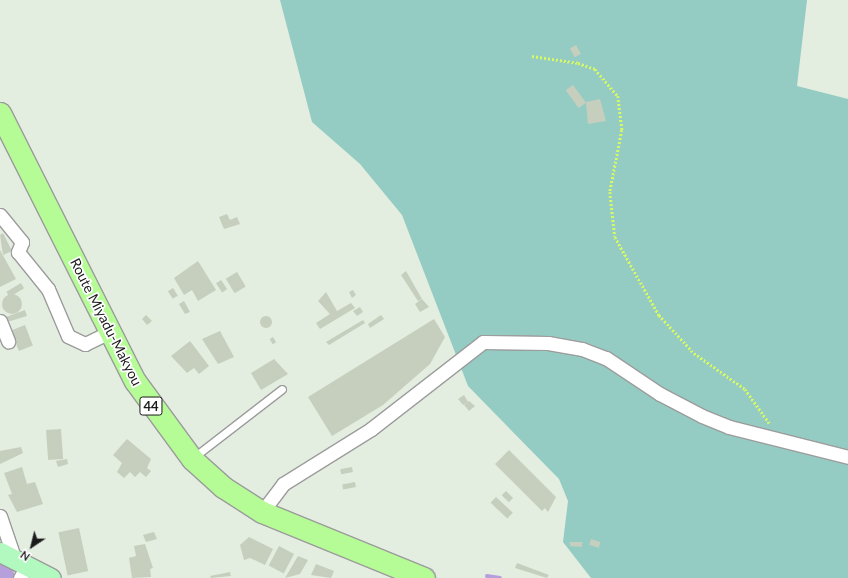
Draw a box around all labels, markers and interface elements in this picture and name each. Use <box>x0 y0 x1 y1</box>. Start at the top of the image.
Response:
street label: Route Miyadu-Makyou <box>67 255 145 389</box>
road number: 44 <box>139 395 163 417</box>
north arrow <box>12 526 52 566</box>
text: N <box>18 548 32 564</box>

